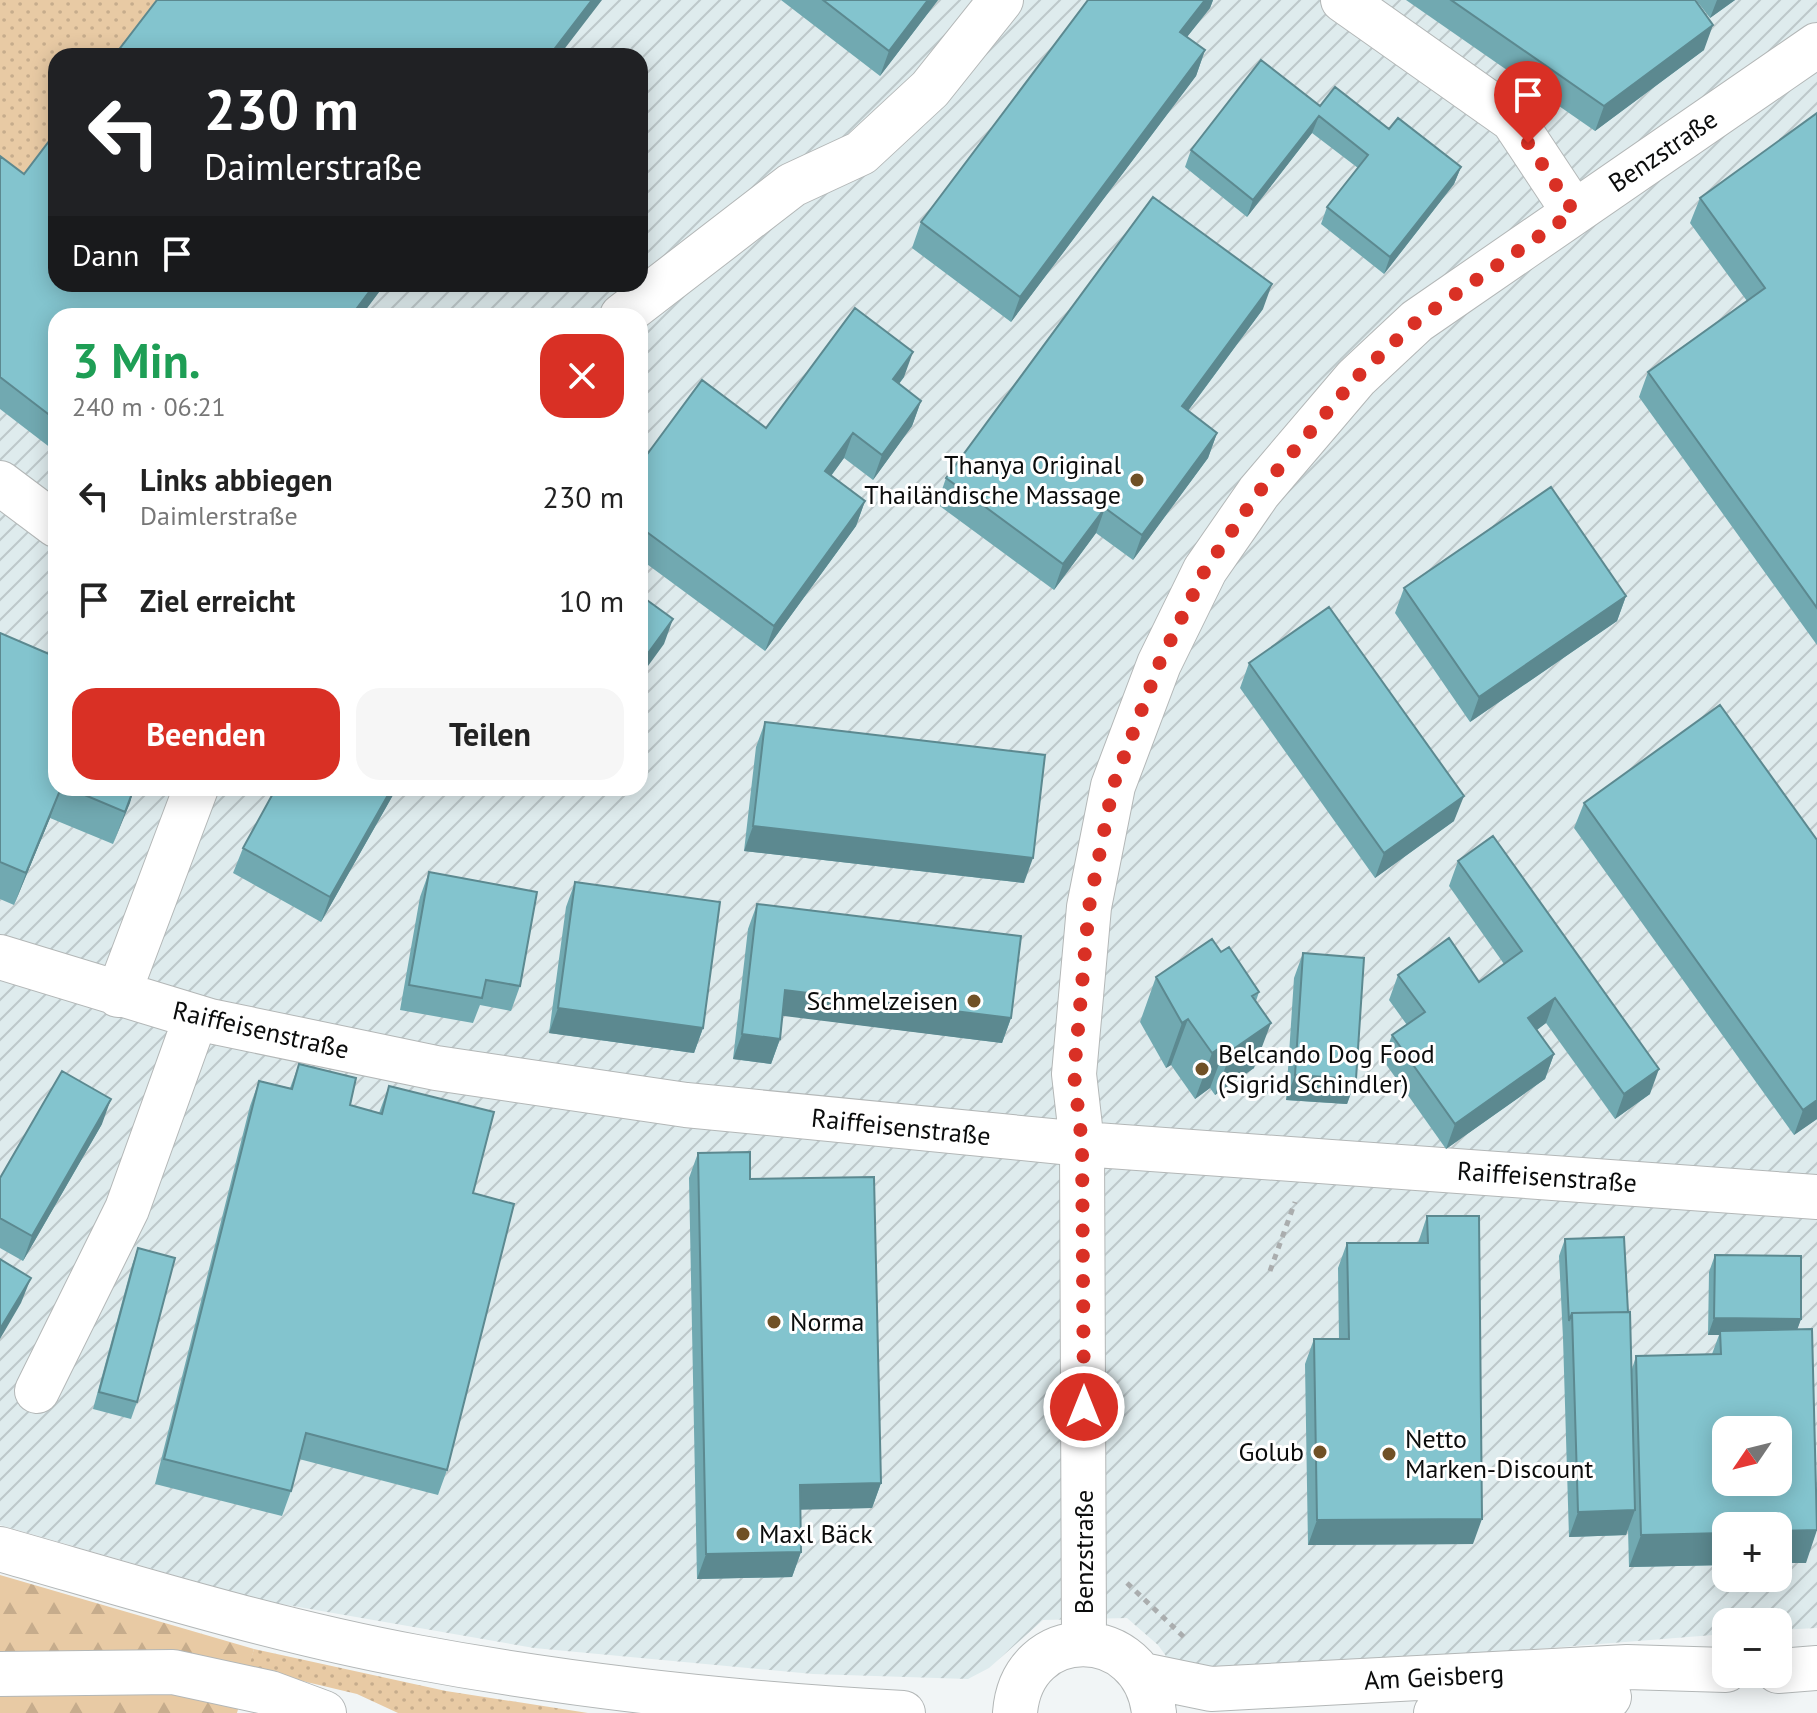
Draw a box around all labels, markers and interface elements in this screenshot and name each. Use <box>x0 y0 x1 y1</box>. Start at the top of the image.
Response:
pin <box>1494 61 1562 143</box>
text: 230 m <box>204 73 359 145</box>
icon: arrive <box>1506 73 1550 117</box>
icon: left <box>72 80 176 184</box>
street label: Benzstraße <box>1602 102 1723 199</box>
text: Daimlerstraße <box>204 143 422 190</box>
icon: arrive <box>155 232 199 276</box>
text: Dann <box>72 235 139 274</box>
text: 3 Min. <box>72 329 201 391</box>
button: close <box>540 334 624 418</box>
text: 240 m · 06:21 <box>72 390 226 423</box>
place label: Thanya Original Thailändische Massage <box>864 448 1121 511</box>
text: Links abbiegen <box>140 460 333 499</box>
marker: Thanya Original Thailändische Massage <box>1128 471 1146 489</box>
icon: left <box>72 474 116 518</box>
text: 230 m <box>543 477 624 516</box>
text: Daimlerstraße <box>140 499 298 532</box>
icon: arrive <box>72 578 116 622</box>
text: Ziel erreicht <box>140 581 295 620</box>
text: 10 m <box>559 581 624 620</box>
button: Beenden <box>72 688 340 780</box>
button: Teilen <box>356 688 624 780</box>
place label: Schmelzeisen <box>807 984 958 1017</box>
marker: Schmelzeisen <box>965 992 983 1010</box>
street label: Raiffeisenstraße <box>170 993 353 1066</box>
place label: Belcando Dog Food (Sigrid Schindler) <box>1218 1037 1435 1100</box>
marker: Belcando Dog Food (Sigrid Schindler) <box>1193 1060 1211 1078</box>
street label: Raiffeisenstraße <box>810 1101 992 1152</box>
street label: Raiffeisenstraße <box>1456 1154 1638 1199</box>
place label: Norma <box>790 1305 864 1338</box>
marker: Norma <box>765 1313 783 1331</box>
position arrow <box>1042 1365 1126 1449</box>
north arrow <box>1712 1416 1792 1496</box>
map controls <box>1712 1416 1792 1688</box>
place label: Netto Marken-Discount <box>1405 1422 1593 1485</box>
place label: Golub <box>1239 1435 1304 1468</box>
marker: Golub <box>1311 1443 1329 1461</box>
marker: Netto Marken-Discount <box>1380 1445 1398 1463</box>
street label: Benzstraße <box>1067 1490 1100 1614</box>
button: + <box>1712 1512 1792 1592</box>
place label: Maxl Bäck <box>759 1517 873 1550</box>
marker: Maxl Bäck <box>734 1525 752 1543</box>
button: − <box>1712 1608 1792 1688</box>
street label: Am Geisberg <box>1363 1656 1505 1697</box>

